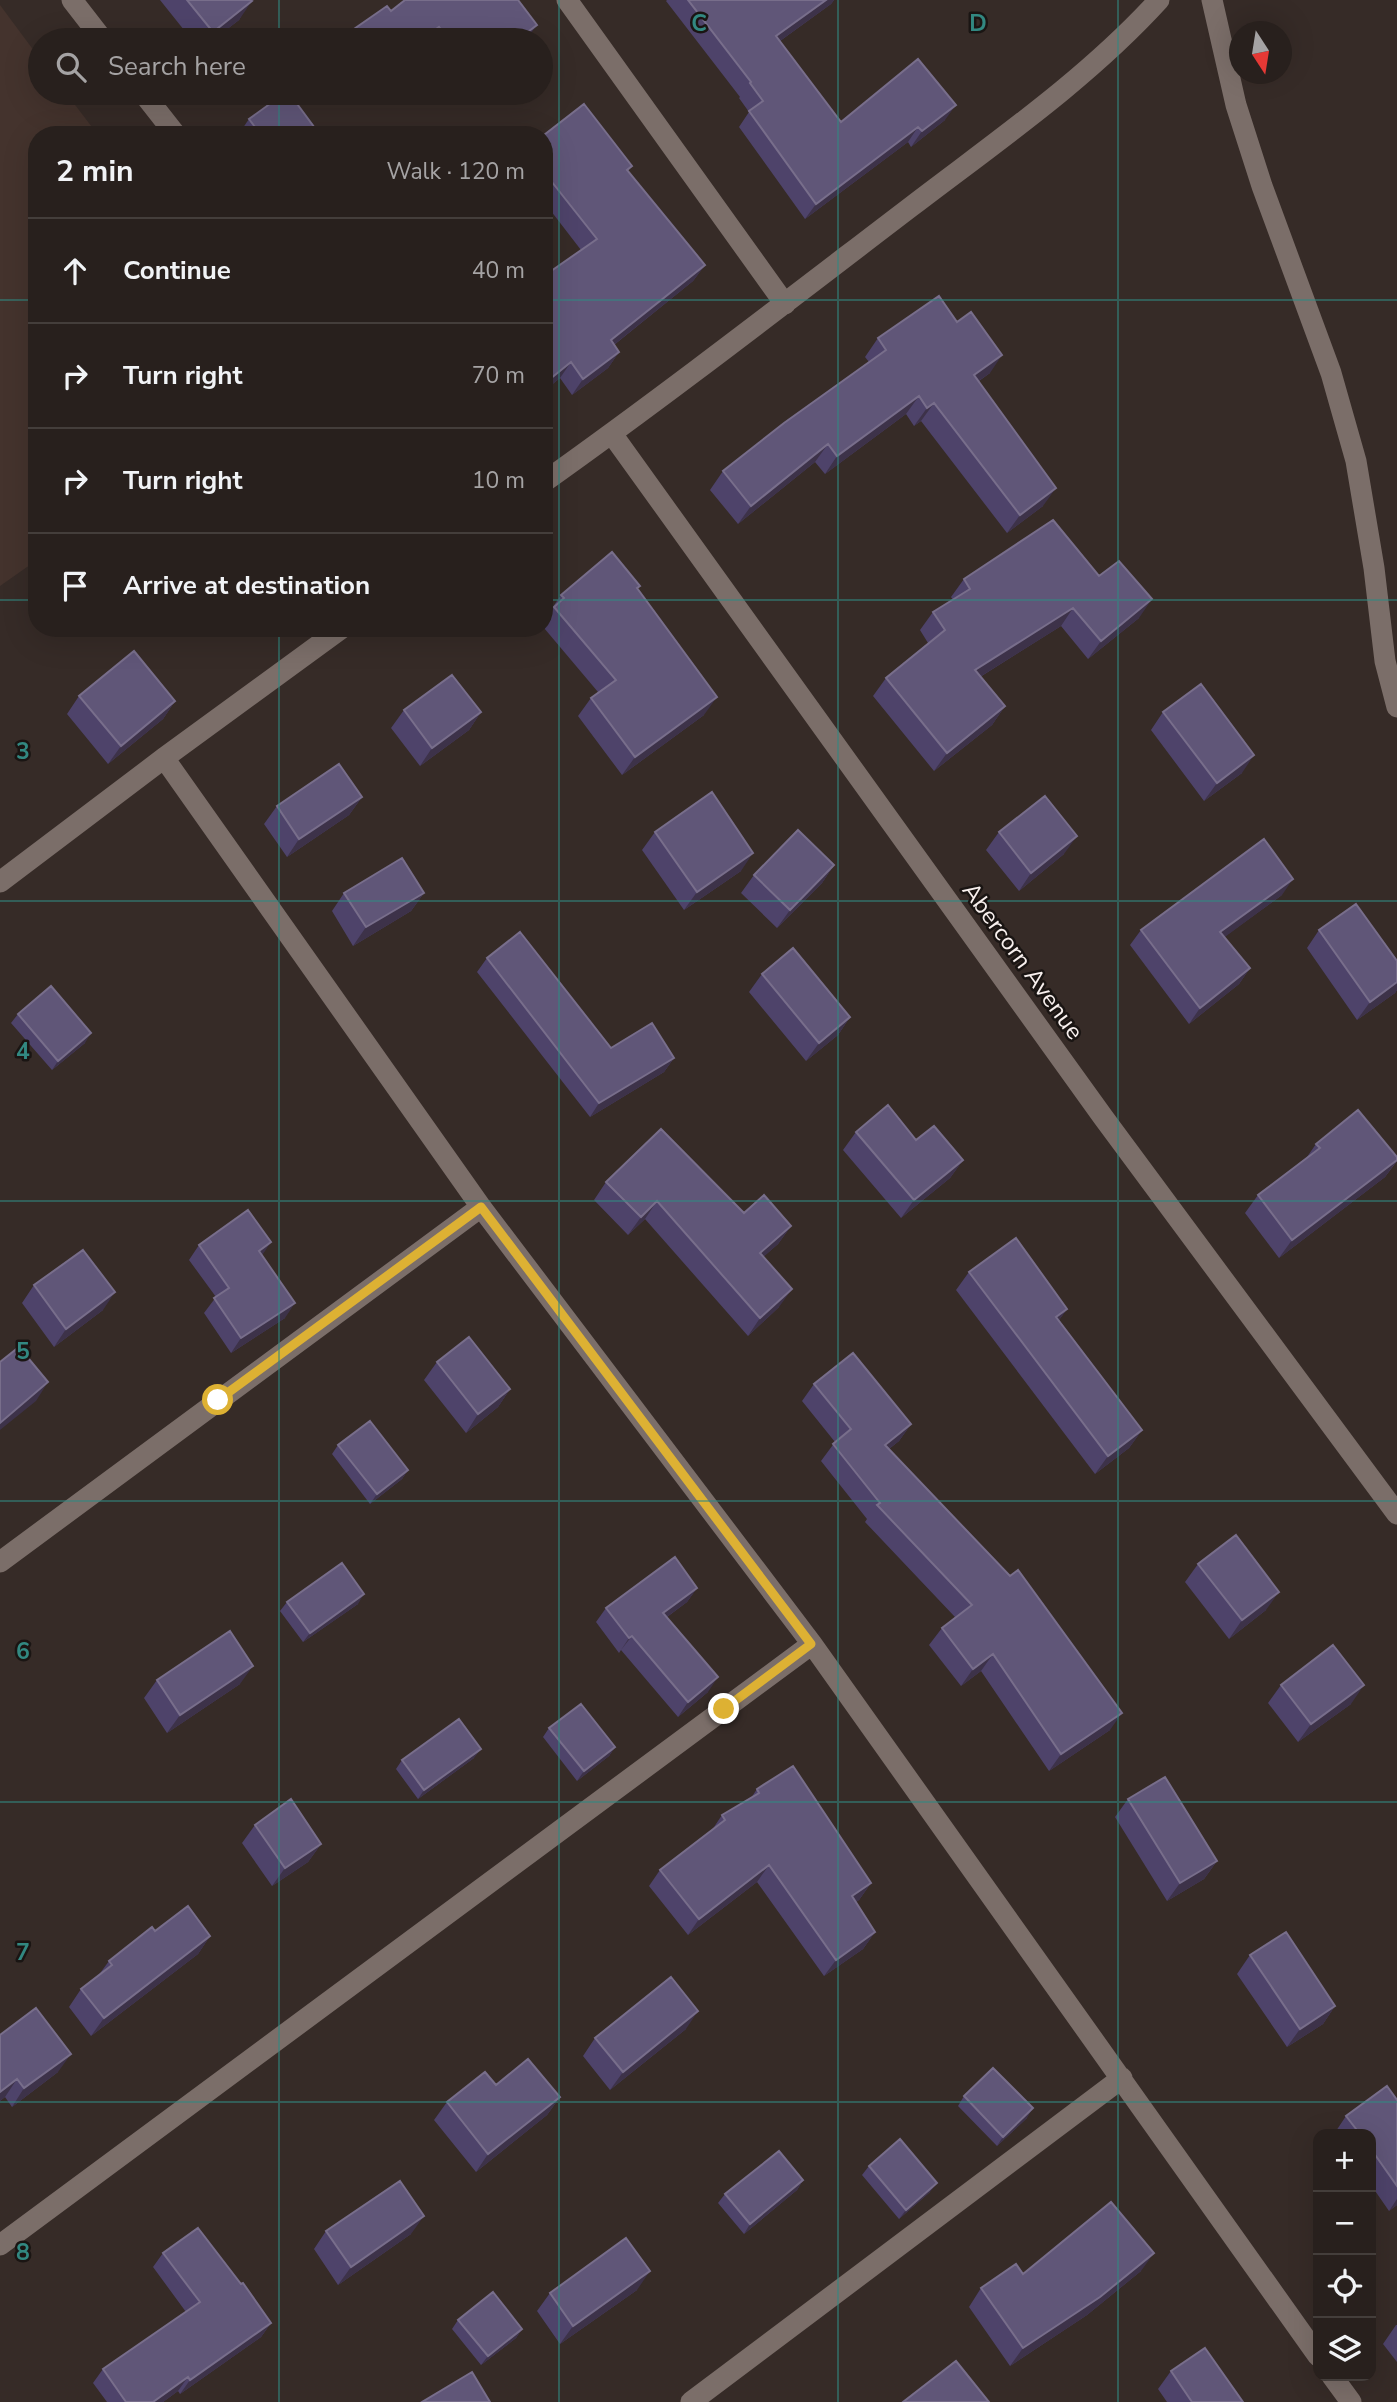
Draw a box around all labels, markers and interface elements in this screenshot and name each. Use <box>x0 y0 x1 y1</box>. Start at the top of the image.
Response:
text: C <box>691 8 707 39</box>
text: D <box>969 8 987 39</box>
north arrow <box>1229 21 1292 84</box>
search box <box>28 28 553 105</box>
icon: search <box>52 48 90 86</box>
text: Search here <box>108 49 246 84</box>
text: 2 min <box>56 151 134 192</box>
text: Walk · 120 m <box>386 156 525 187</box>
icon: ahead <box>56 252 94 290</box>
text: Continue <box>123 253 231 288</box>
text: 40 m <box>472 255 525 286</box>
icon: right <box>56 357 94 395</box>
text: Turn right <box>123 358 242 393</box>
text: 70 m <box>472 360 525 391</box>
icon: right <box>56 462 94 500</box>
text: Turn right <box>123 463 242 498</box>
text: 10 m <box>472 465 525 496</box>
icon: arrive <box>56 567 94 605</box>
text: Arrive at destination <box>123 568 370 603</box>
text: 3 <box>16 736 30 767</box>
street label: Abercorn Avenue <box>955 876 1091 1046</box>
text: 4 <box>16 1036 30 1067</box>
text: 5 <box>16 1336 30 1367</box>
route start <box>202 1384 233 1415</box>
text: 6 <box>16 1636 30 1667</box>
route end <box>708 1693 739 1724</box>
text: 7 <box>16 1937 30 1968</box>
map controls <box>1313 2129 1376 2381</box>
button: + <box>1313 2129 1376 2192</box>
button: − <box>1313 2192 1376 2255</box>
text: 8 <box>16 2237 30 2268</box>
button: locate <box>1313 2255 1376 2318</box>
button: layers <box>1313 2318 1376 2381</box>

